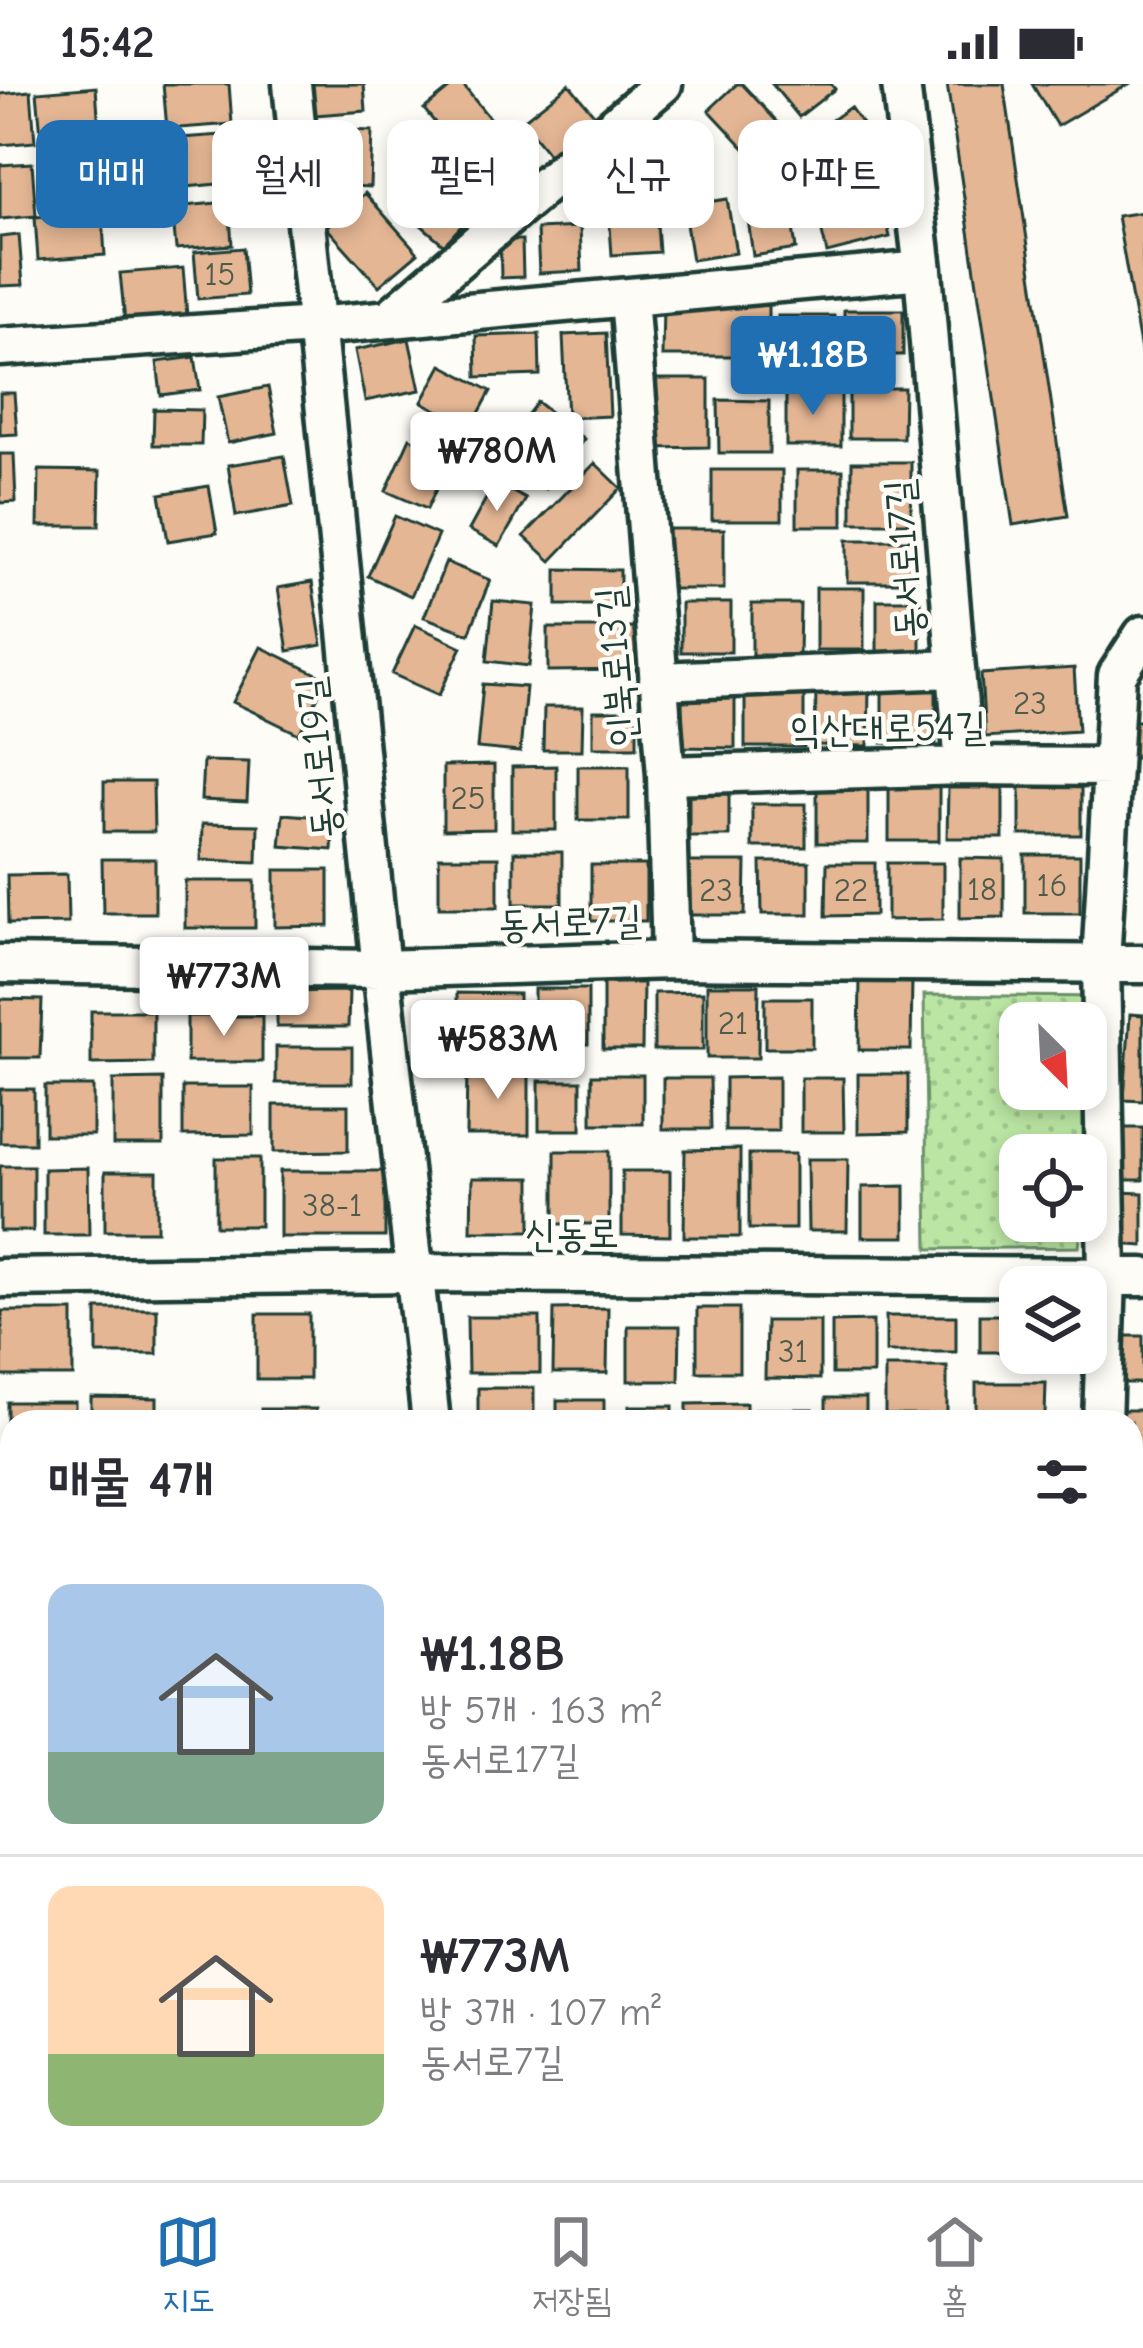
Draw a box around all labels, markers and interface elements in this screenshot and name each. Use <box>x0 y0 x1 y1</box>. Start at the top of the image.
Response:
text: 15:42 <box>60 16 154 68</box>
chip: 매매 <box>36 120 188 228</box>
chip: 월세 <box>212 120 363 228</box>
chip: 필터 <box>387 120 539 228</box>
chip: 신규 <box>563 120 714 228</box>
chip: 아파트 <box>738 120 924 228</box>
house number: 15 <box>205 255 235 293</box>
pin: ₩1.18B <box>715 316 911 418</box>
text: ₩1.18B <box>758 332 868 377</box>
pin: ₩780M <box>413 412 581 514</box>
text: ₩780M <box>437 428 557 473</box>
street label: 동서로17길 <box>876 478 933 640</box>
street label: 인북로13길 <box>587 585 646 749</box>
street label: 동서로19길 <box>288 675 349 841</box>
house number: 23 <box>1013 684 1047 722</box>
street label: 익산대로54길 <box>789 704 987 753</box>
house number: 25 <box>450 779 486 817</box>
house number: 16 <box>1037 866 1067 904</box>
house number: 18 <box>967 870 997 908</box>
house number: 23 <box>699 871 733 909</box>
house number: 22 <box>834 871 868 909</box>
street label: 동서로7길 <box>497 898 643 947</box>
pin: ₩773M <box>140 937 308 1039</box>
text: ₩773M <box>167 953 281 998</box>
pin: ₩583M <box>414 1000 582 1102</box>
north arrow <box>999 1002 1107 1110</box>
map controls <box>999 1002 1107 1374</box>
house number: 21 <box>718 1004 748 1042</box>
text: ₩583M <box>438 1016 558 1061</box>
button: locate <box>999 1134 1107 1242</box>
house number: 38-1 <box>302 1186 362 1224</box>
street label: 신동로 <box>525 1211 619 1256</box>
button: layers <box>999 1266 1107 1374</box>
house number: 31 <box>778 1332 808 1370</box>
icon: filters <box>1029 1449 1095 1515</box>
text: 매물 4개 <box>48 1451 213 1510</box>
text: ₩1.18B <box>420 1624 565 1683</box>
icon: home <box>144 1632 288 1776</box>
text: 방 5개 · 163 m² <box>420 1688 661 1733</box>
text: 동서로17길 <box>420 1737 579 1782</box>
text: ₩773M <box>420 1926 570 1985</box>
icon: home <box>144 1934 288 2078</box>
text: 방 3개 · 107 m² <box>420 1990 661 2035</box>
text: 동서로7길 <box>420 2039 564 2084</box>
tab: 지도 <box>155 2209 221 2322</box>
tab: 저장됨 <box>532 2209 611 2322</box>
tab: 홈 <box>922 2209 988 2322</box>

